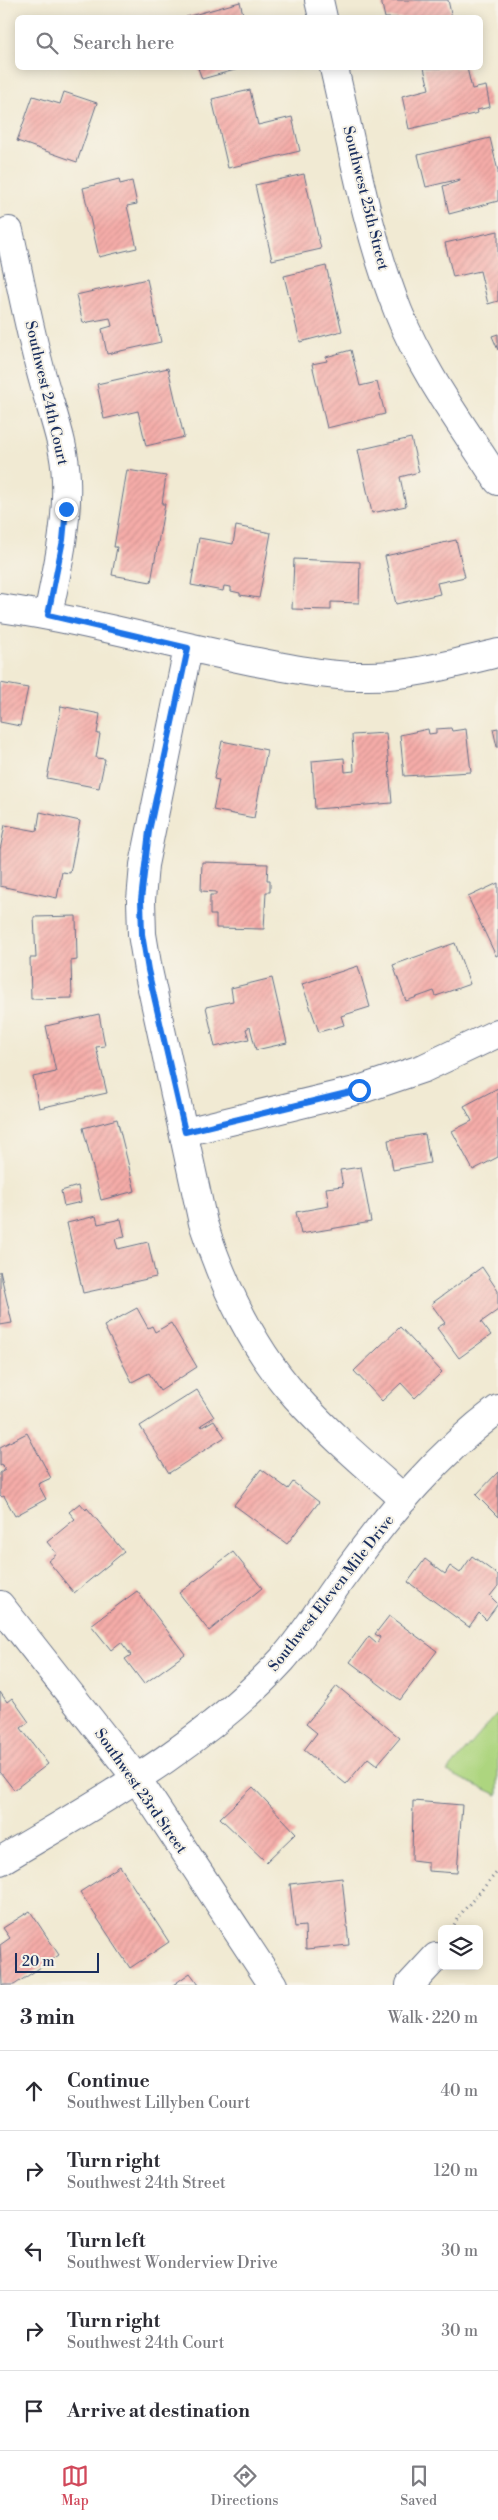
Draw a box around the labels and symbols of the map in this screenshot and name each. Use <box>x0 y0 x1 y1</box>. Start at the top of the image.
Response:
street label: Southwest 25th Street <box>338 124 393 273</box>
street label: Southwest 24th Court <box>21 319 73 468</box>
route end <box>55 498 78 521</box>
route start <box>348 1079 371 1102</box>
street label: Southwest Eleven Mile Drive <box>264 1511 398 1675</box>
street label: Southwest 23rd Street <box>90 1725 191 1858</box>
scale bar <box>15 1950 99 1973</box>

